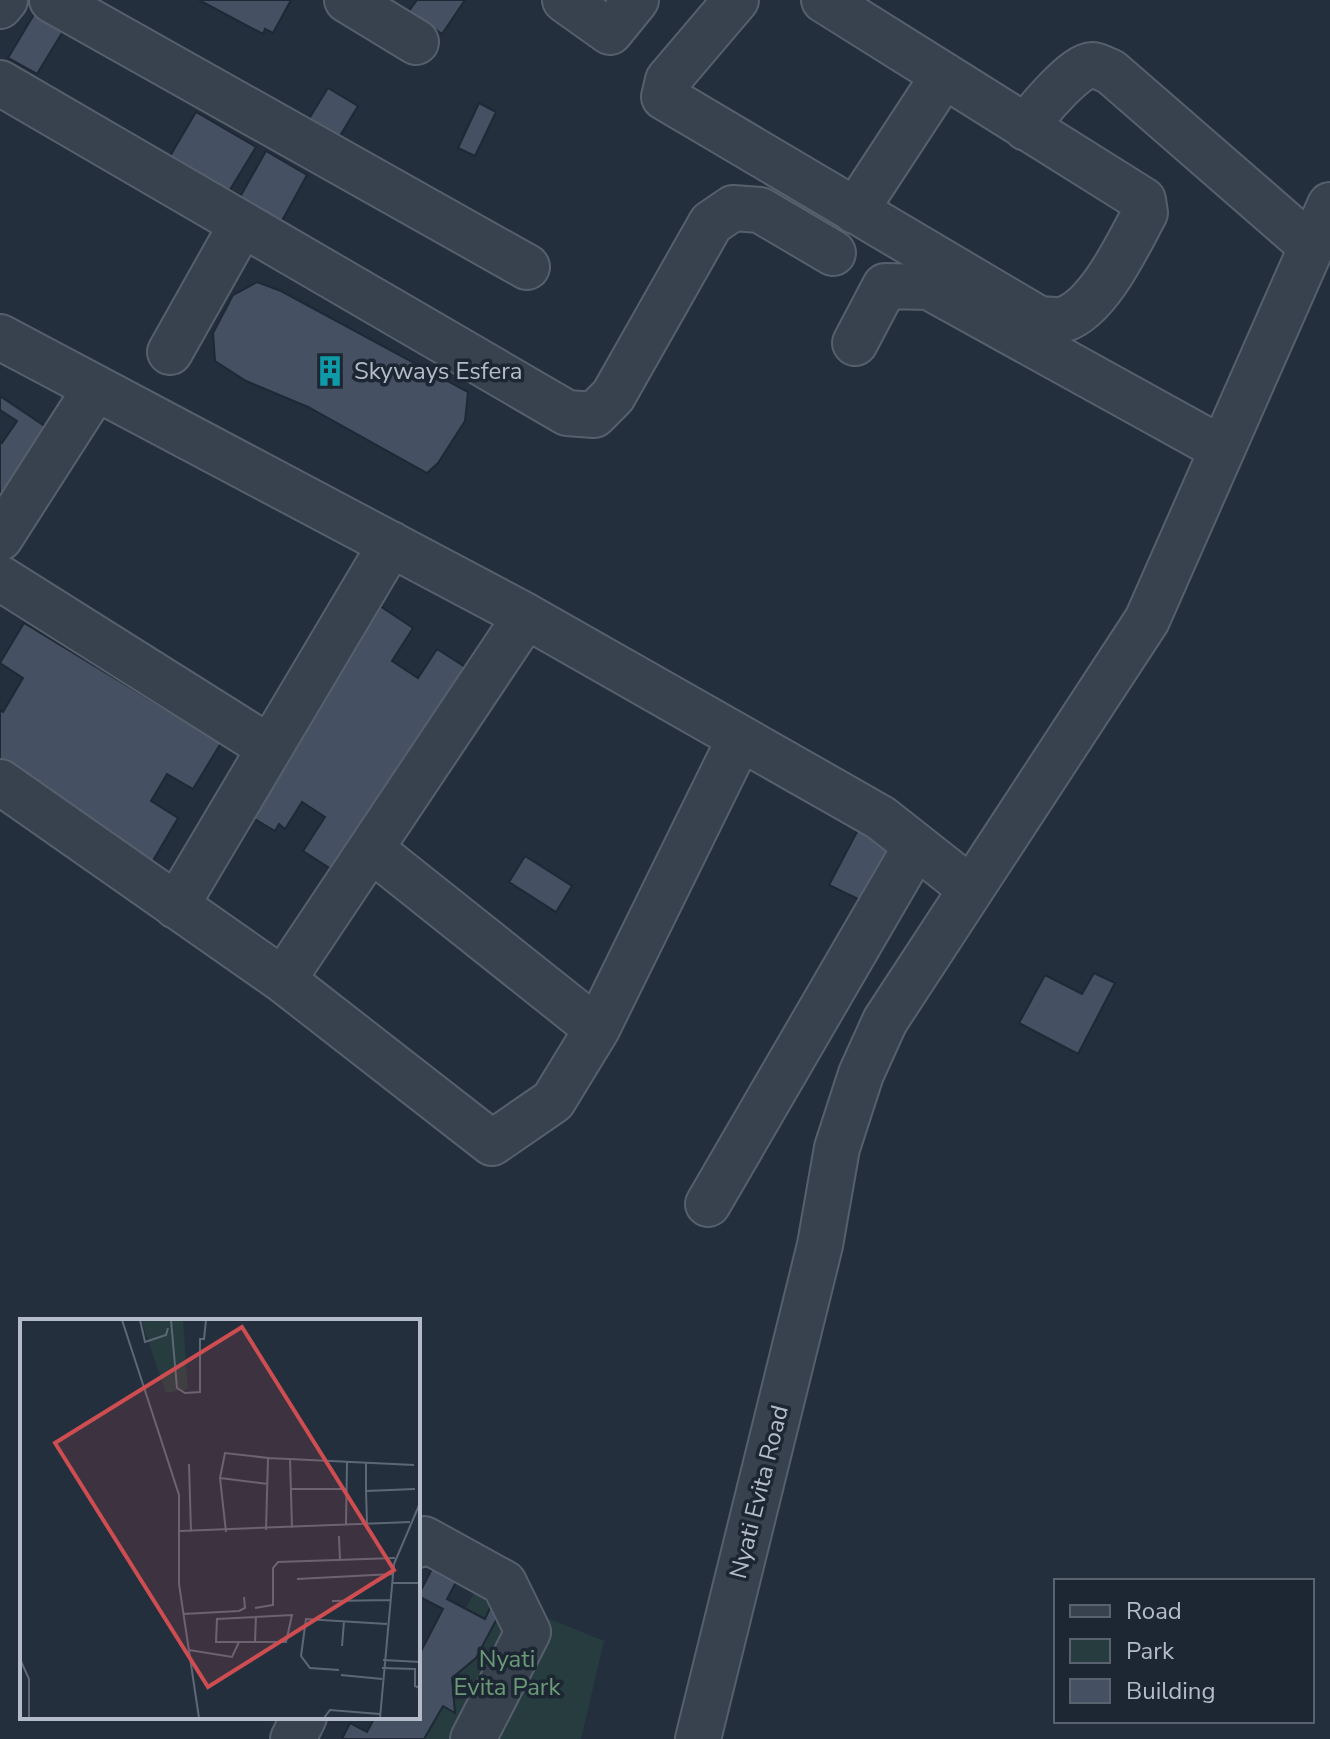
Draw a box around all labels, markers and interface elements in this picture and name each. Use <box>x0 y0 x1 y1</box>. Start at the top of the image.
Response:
building icon: Skyways Esfera <box>313 354 347 388</box>
place label: Skyways Esfera <box>354 355 522 387</box>
inset map <box>20 1319 420 1719</box>
street label: Nyati Evita Road <box>722 1402 796 1582</box>
legend <box>1054 1579 1314 1723</box>
text: Road <box>1126 1595 1182 1627</box>
text: Park <box>1126 1635 1175 1667</box>
park label: Nyati Evita Park <box>454 1643 561 1703</box>
text: Building <box>1126 1675 1216 1707</box>

